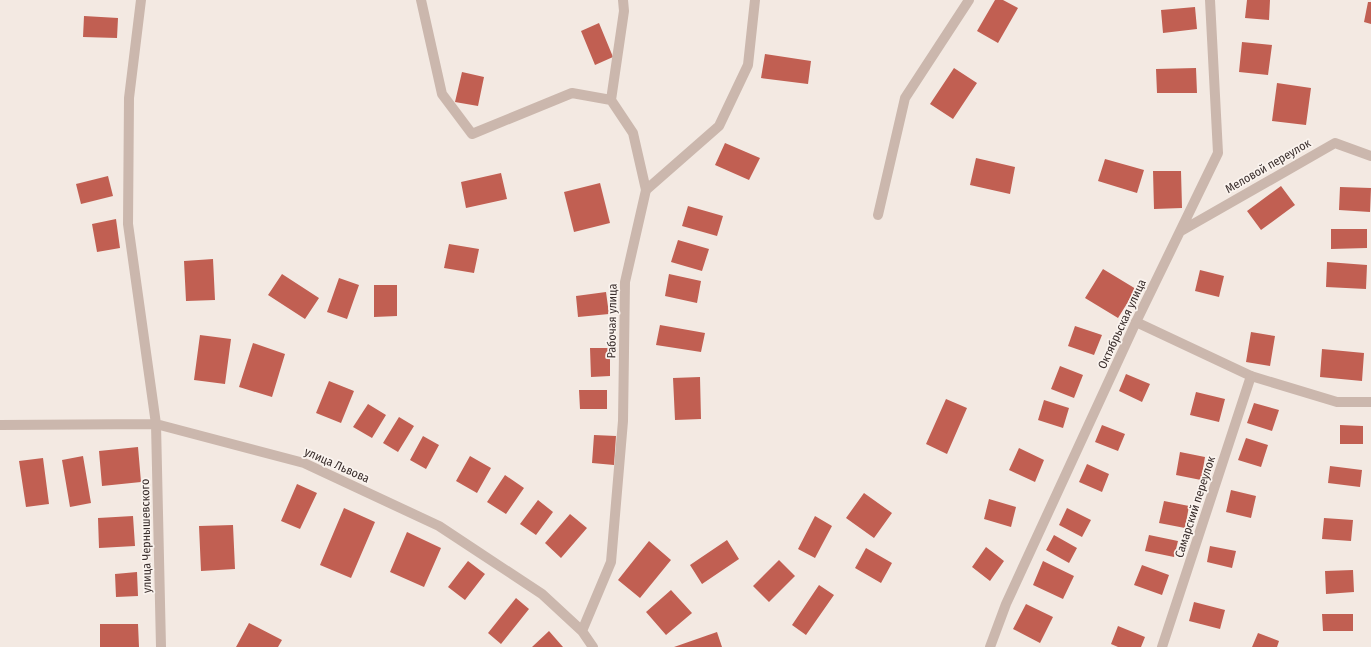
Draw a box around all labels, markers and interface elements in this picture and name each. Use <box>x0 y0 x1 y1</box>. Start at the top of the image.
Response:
street label: Меловой переулок <box>1223 136 1314 196</box>
street label: Октябрьская улица <box>1095 277 1149 371</box>
street label: Рабочая улица <box>604 283 620 358</box>
street label: улица Львова <box>302 444 372 486</box>
street label: Самарский переулок <box>1172 454 1218 559</box>
street label: улица Чернышевского <box>138 479 154 593</box>

